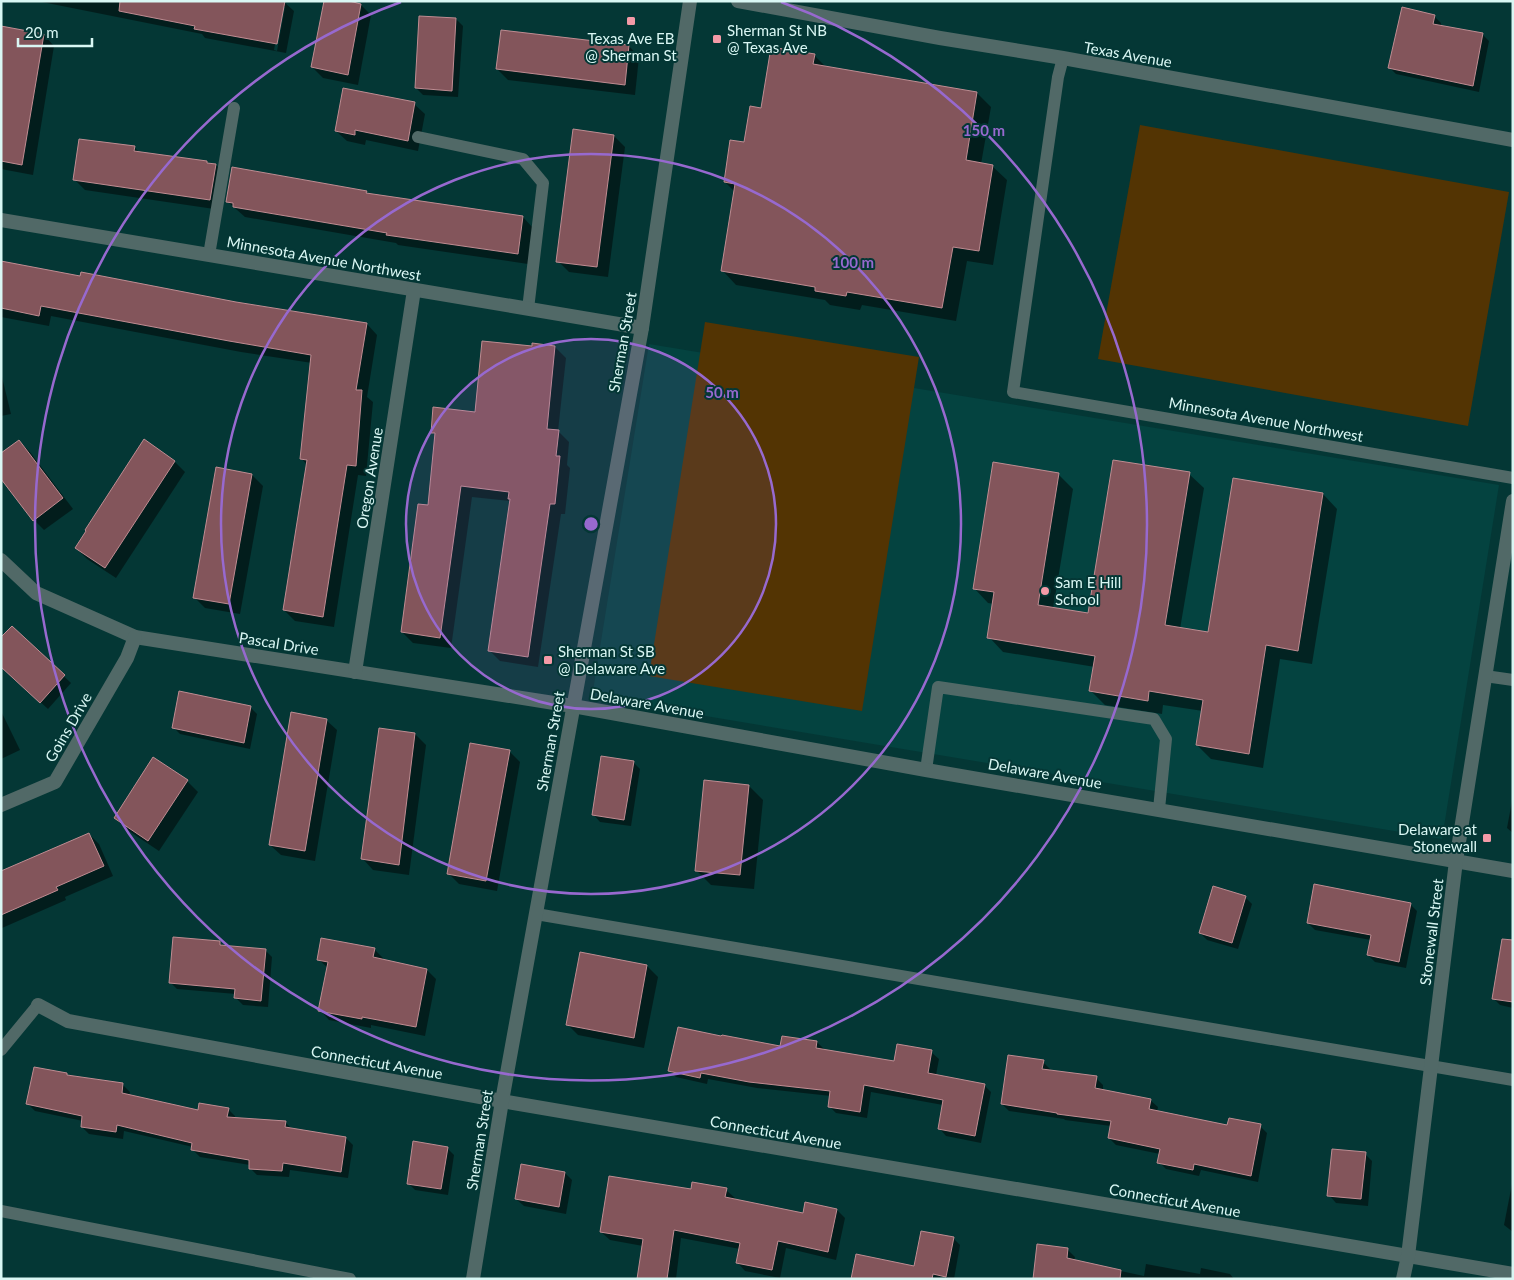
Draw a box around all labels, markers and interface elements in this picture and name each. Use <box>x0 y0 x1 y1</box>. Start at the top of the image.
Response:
scale bar <box>18 15 91 47</box>
marker: Texas Ave EB @ Sherman St <box>625 15 637 27</box>
place label: Sherman St NB @ Texas Ave <box>727 21 827 56</box>
text: 20 m <box>25 23 59 41</box>
place label: Texas Ave EB @ Sherman St <box>585 29 677 64</box>
marker: Sherman St NB @ Texas Ave <box>711 33 723 45</box>
street label: Texas Avenue <box>1082 37 1174 71</box>
text: 150 m <box>963 121 1005 139</box>
street label: Minnesota Avenue Northwest <box>225 232 423 284</box>
text: 100 m <box>832 253 874 271</box>
street label: Sherman Street <box>604 290 640 393</box>
text: 50 m <box>705 383 739 401</box>
street label: Minnesota Avenue Northwest <box>1167 393 1365 445</box>
street label: Oregon Avenue <box>352 426 386 530</box>
centre of rings <box>582 515 600 533</box>
place label: Sam E Hill School <box>1055 573 1121 608</box>
marker: Sam E Hill School <box>1039 585 1051 597</box>
street label: Pascal Drive <box>238 628 320 658</box>
place label: Sherman St SB @ Delaware Ave <box>558 642 665 677</box>
marker: Sherman St SB @ Delaware Ave <box>542 654 554 666</box>
street label: Delaware Avenue <box>589 684 705 722</box>
street label: Goins Drive <box>41 689 95 765</box>
street label: Sherman Street <box>532 689 568 792</box>
street label: Delaware Avenue <box>987 754 1103 792</box>
place label: Delaware at Stonewall <box>1398 820 1478 855</box>
marker: Delaware at Stonewall <box>1481 832 1493 844</box>
street label: Stonewall Street <box>1416 877 1447 986</box>
street label: Connecticut Avenue <box>310 1042 444 1082</box>
street label: Sherman Street <box>462 1088 496 1191</box>
street label: Connecticut Avenue <box>709 1112 843 1152</box>
street label: Connecticut Avenue <box>1108 1180 1242 1220</box>

